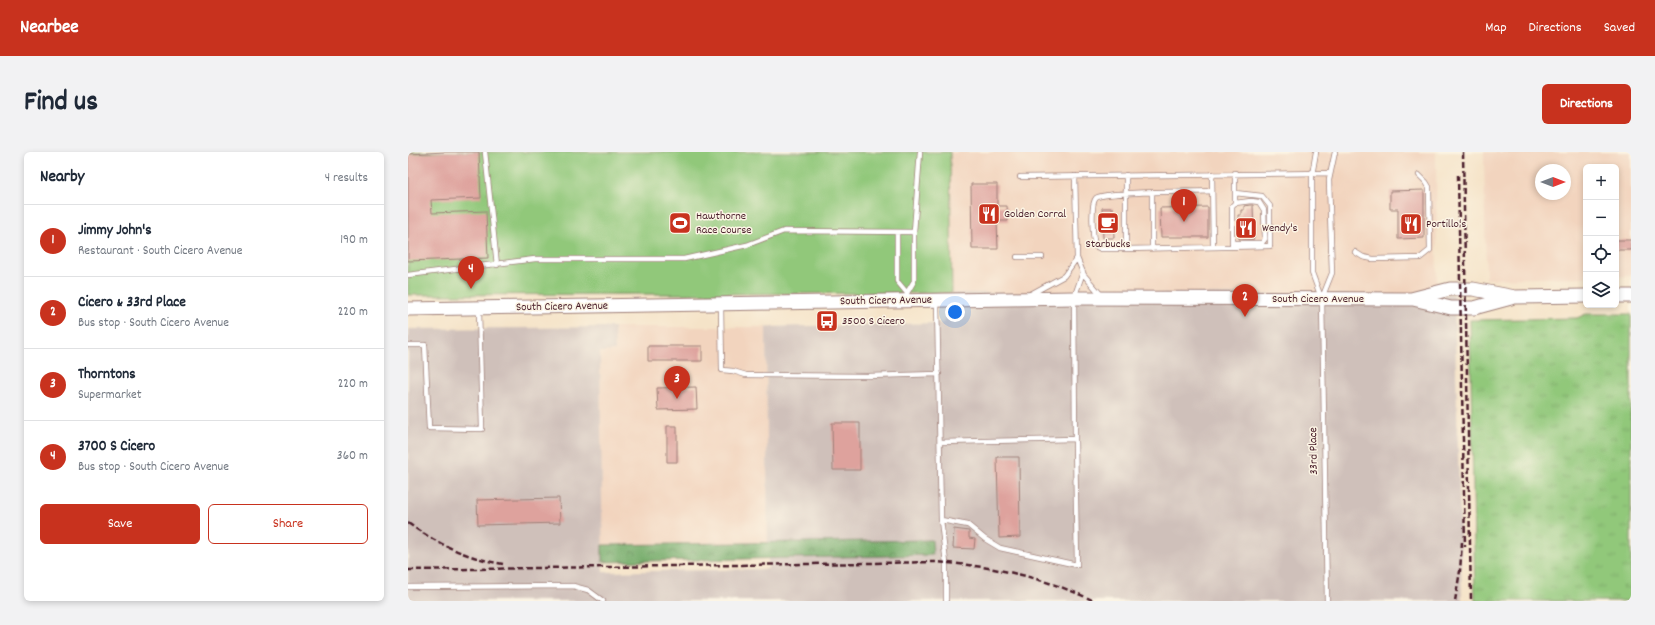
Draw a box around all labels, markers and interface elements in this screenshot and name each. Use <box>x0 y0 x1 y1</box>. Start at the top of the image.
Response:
text: Nearbee <box>20 15 79 42</box>
text: Map <box>1485 18 1507 38</box>
text: Directions <box>1529 18 1582 38</box>
text: Saved <box>1604 18 1635 38</box>
text: Find us <box>24 84 98 124</box>
button: Directions <box>1542 84 1631 124</box>
north arrow <box>1535 164 1571 200</box>
map controls <box>1583 164 1619 308</box>
button: + <box>1583 164 1619 200</box>
text: Nearby <box>40 166 84 190</box>
text: 4 results <box>325 169 368 188</box>
pin: 1 <box>1171 189 1197 222</box>
button: − <box>1583 200 1619 236</box>
restaurant icon: Golden Corral <box>976 201 1002 227</box>
place label: Golden Corral <box>1004 206 1066 223</box>
place label: Hawthorne Race Course <box>696 208 752 239</box>
sports icon: Hawthorne Race Course <box>667 210 693 236</box>
cafe icon: Starbucks <box>1095 210 1121 236</box>
restaurant icon: Portillo's <box>1398 211 1424 237</box>
restaurant icon: Wendy's <box>1233 215 1259 241</box>
place label: Portillo's <box>1426 216 1466 233</box>
text: Jimmy John's <box>78 220 152 242</box>
place label: Wendy's <box>1262 220 1298 237</box>
text: 1 <box>52 231 54 250</box>
text: 190 m <box>340 231 368 250</box>
place label: Starbucks <box>1086 236 1130 253</box>
button: locate <box>1583 236 1619 272</box>
text: Restaurant · South Cicero Avenue <box>78 242 242 261</box>
pin: 4 <box>458 256 484 289</box>
button: layers <box>1583 272 1619 308</box>
pin: 2 <box>1232 284 1258 317</box>
street label: South Cicero Avenue <box>1272 291 1364 308</box>
text: Cicero & 33rd Place <box>78 292 186 314</box>
street label: South Cicero Avenue <box>840 292 932 310</box>
street label: South Cicero Avenue <box>516 298 608 316</box>
your location <box>945 302 965 322</box>
text: 2 <box>50 303 56 322</box>
text: 220 m <box>338 303 368 322</box>
bus stop icon: 3500 S Cicero <box>814 308 840 334</box>
place label: 3500 S Cicero <box>842 313 905 330</box>
text: Bus stop · South Cicero Avenue <box>78 314 229 333</box>
text: Thorntons <box>78 364 136 386</box>
pin: 3 <box>664 366 690 399</box>
text: 3 <box>50 375 56 394</box>
text: 220 m <box>338 375 368 394</box>
text: Supermarket <box>78 386 142 405</box>
street label: 33rd Place <box>1305 427 1323 475</box>
text: 3700 S Cicero <box>78 436 155 458</box>
text: 4 <box>50 447 56 466</box>
text: 360 m <box>337 447 368 466</box>
text: Bus stop · South Cicero Avenue <box>78 458 229 477</box>
button: Save <box>40 504 200 544</box>
button: Share <box>208 504 368 544</box>

